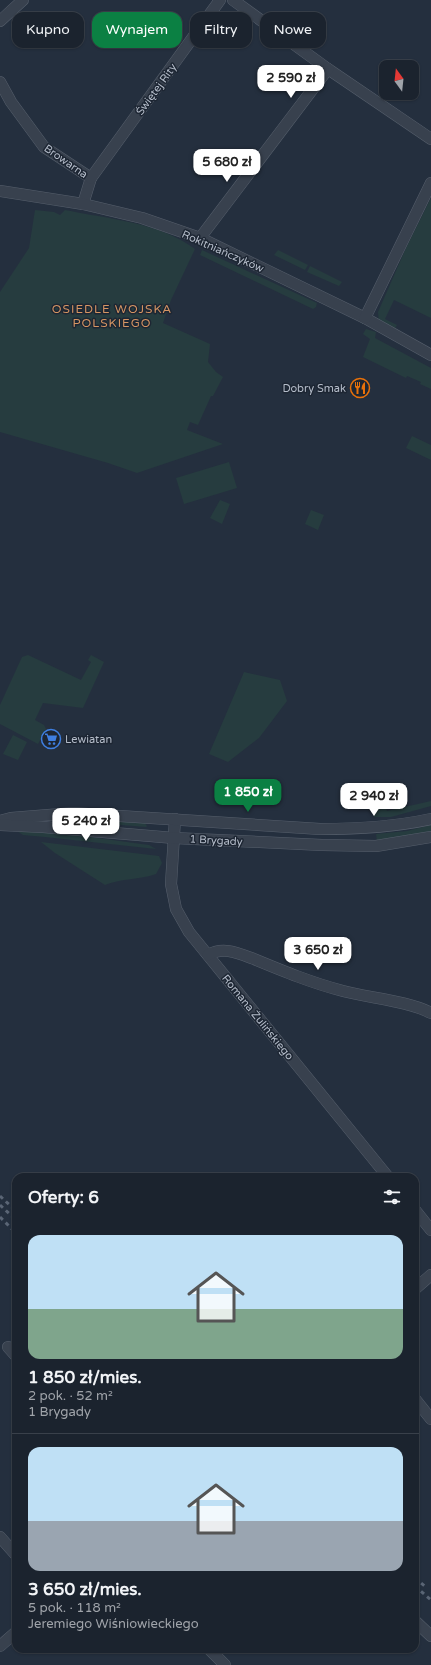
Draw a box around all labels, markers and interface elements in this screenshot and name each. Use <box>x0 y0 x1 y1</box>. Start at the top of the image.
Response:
chip: Kupno <box>12 12 84 48</box>
chip: Wynajem <box>92 12 182 48</box>
chip: Filtry <box>190 12 252 48</box>
chip: Nowe <box>260 12 326 48</box>
street label: Świętej Rity <box>132 60 180 118</box>
north arrow <box>379 60 419 100</box>
map controls <box>379 60 419 100</box>
pin: 2 590 zł <box>250 65 332 99</box>
text: 2 590 zł <box>266 70 316 86</box>
street label: Browarna <box>41 142 90 181</box>
pin: 5 680 zł <box>186 149 268 183</box>
text: 5 680 zł <box>202 154 252 170</box>
street label: Rokitniańczyków <box>180 228 266 275</box>
district label: OSIEDLE WOJSKA POLSKIEGO <box>52 302 172 330</box>
restaurant icon: Dobry Smak <box>349 377 371 399</box>
place label: Dobry Smak <box>282 382 346 395</box>
supermarket icon: Lewiatan <box>40 728 62 750</box>
place label: Lewiatan <box>65 733 112 746</box>
pin: 1 850 zł <box>207 779 289 813</box>
pin: 2 940 zł <box>333 783 415 817</box>
text: 1 850 zł <box>223 784 273 800</box>
text: 2 940 zł <box>349 788 399 804</box>
pin: 5 240 zł <box>45 808 127 842</box>
text: 5 240 zł <box>61 813 111 829</box>
street label: 1 Brygady <box>189 833 243 848</box>
pin: 3 650 zł <box>277 937 359 971</box>
text: 3 650 zł <box>293 942 343 958</box>
street label: Romana Żulińskiego <box>219 972 296 1063</box>
icon: filters <box>381 1186 403 1208</box>
text: Oferty: 6 <box>28 1187 99 1208</box>
icon: home <box>180 1261 252 1333</box>
text: 1 850 zł/mies. <box>28 1367 142 1388</box>
text: 2 pok. · 52 m² <box>28 1388 113 1404</box>
text: 1 Brygady <box>28 1404 91 1420</box>
icon: home <box>180 1473 252 1545</box>
text: 3 650 zł/mies. <box>28 1579 142 1600</box>
text: 5 pok. · 118 m² <box>28 1600 121 1616</box>
text: Jeremiego Wiśniowieckiego <box>28 1616 199 1632</box>

